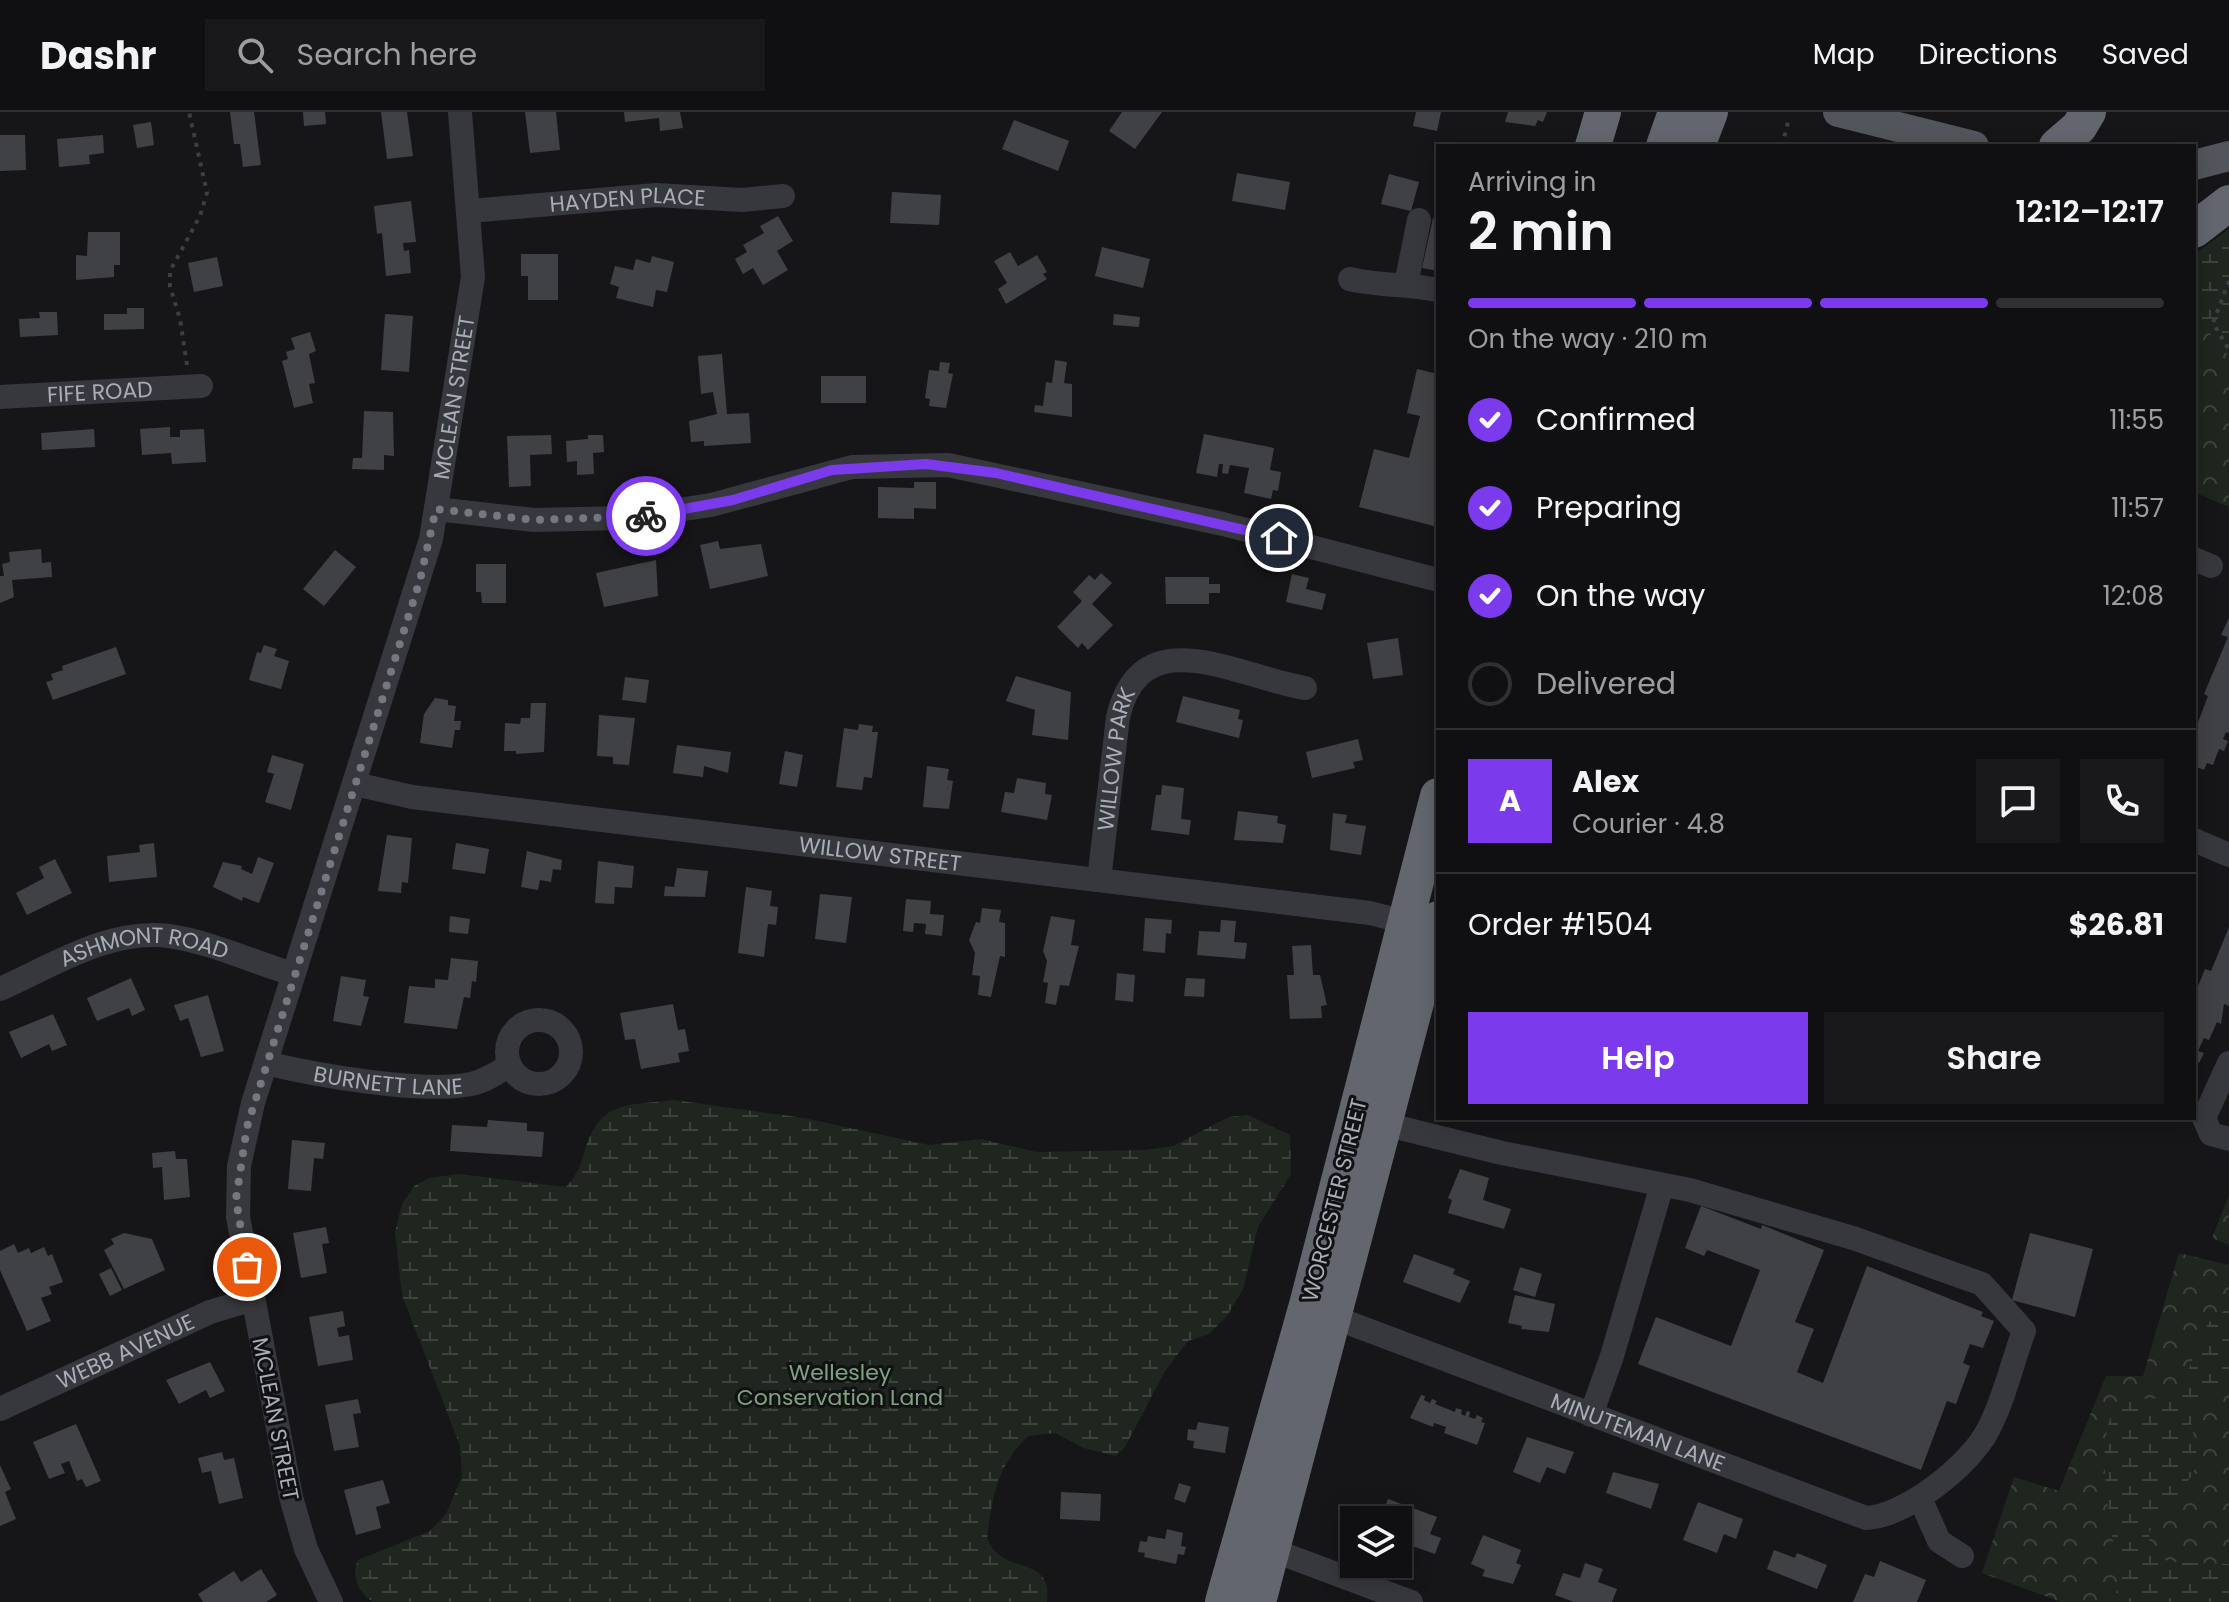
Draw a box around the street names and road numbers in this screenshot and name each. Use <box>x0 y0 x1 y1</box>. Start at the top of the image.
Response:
street label: HAYDEN PLACE <box>548 180 706 220</box>
street label: MCLEAN STREET <box>426 313 483 482</box>
street label: FIFE ROAD <box>46 374 154 410</box>
street label: WILLOW PARK <box>1090 682 1143 833</box>
street label: WILLOW STREET <box>797 829 963 879</box>
street label: ASHMONT ROAD <box>55 920 233 975</box>
street label: BURNETT LANE <box>311 1058 464 1103</box>
street label: WORCESTER STREET <box>1294 1095 1375 1305</box>
street label: WEBB AVENUE <box>52 1306 199 1397</box>
street label: MCLEAN STREET <box>244 1335 307 1503</box>
street label: MINUTEMAN LANE <box>1546 1386 1729 1479</box>

